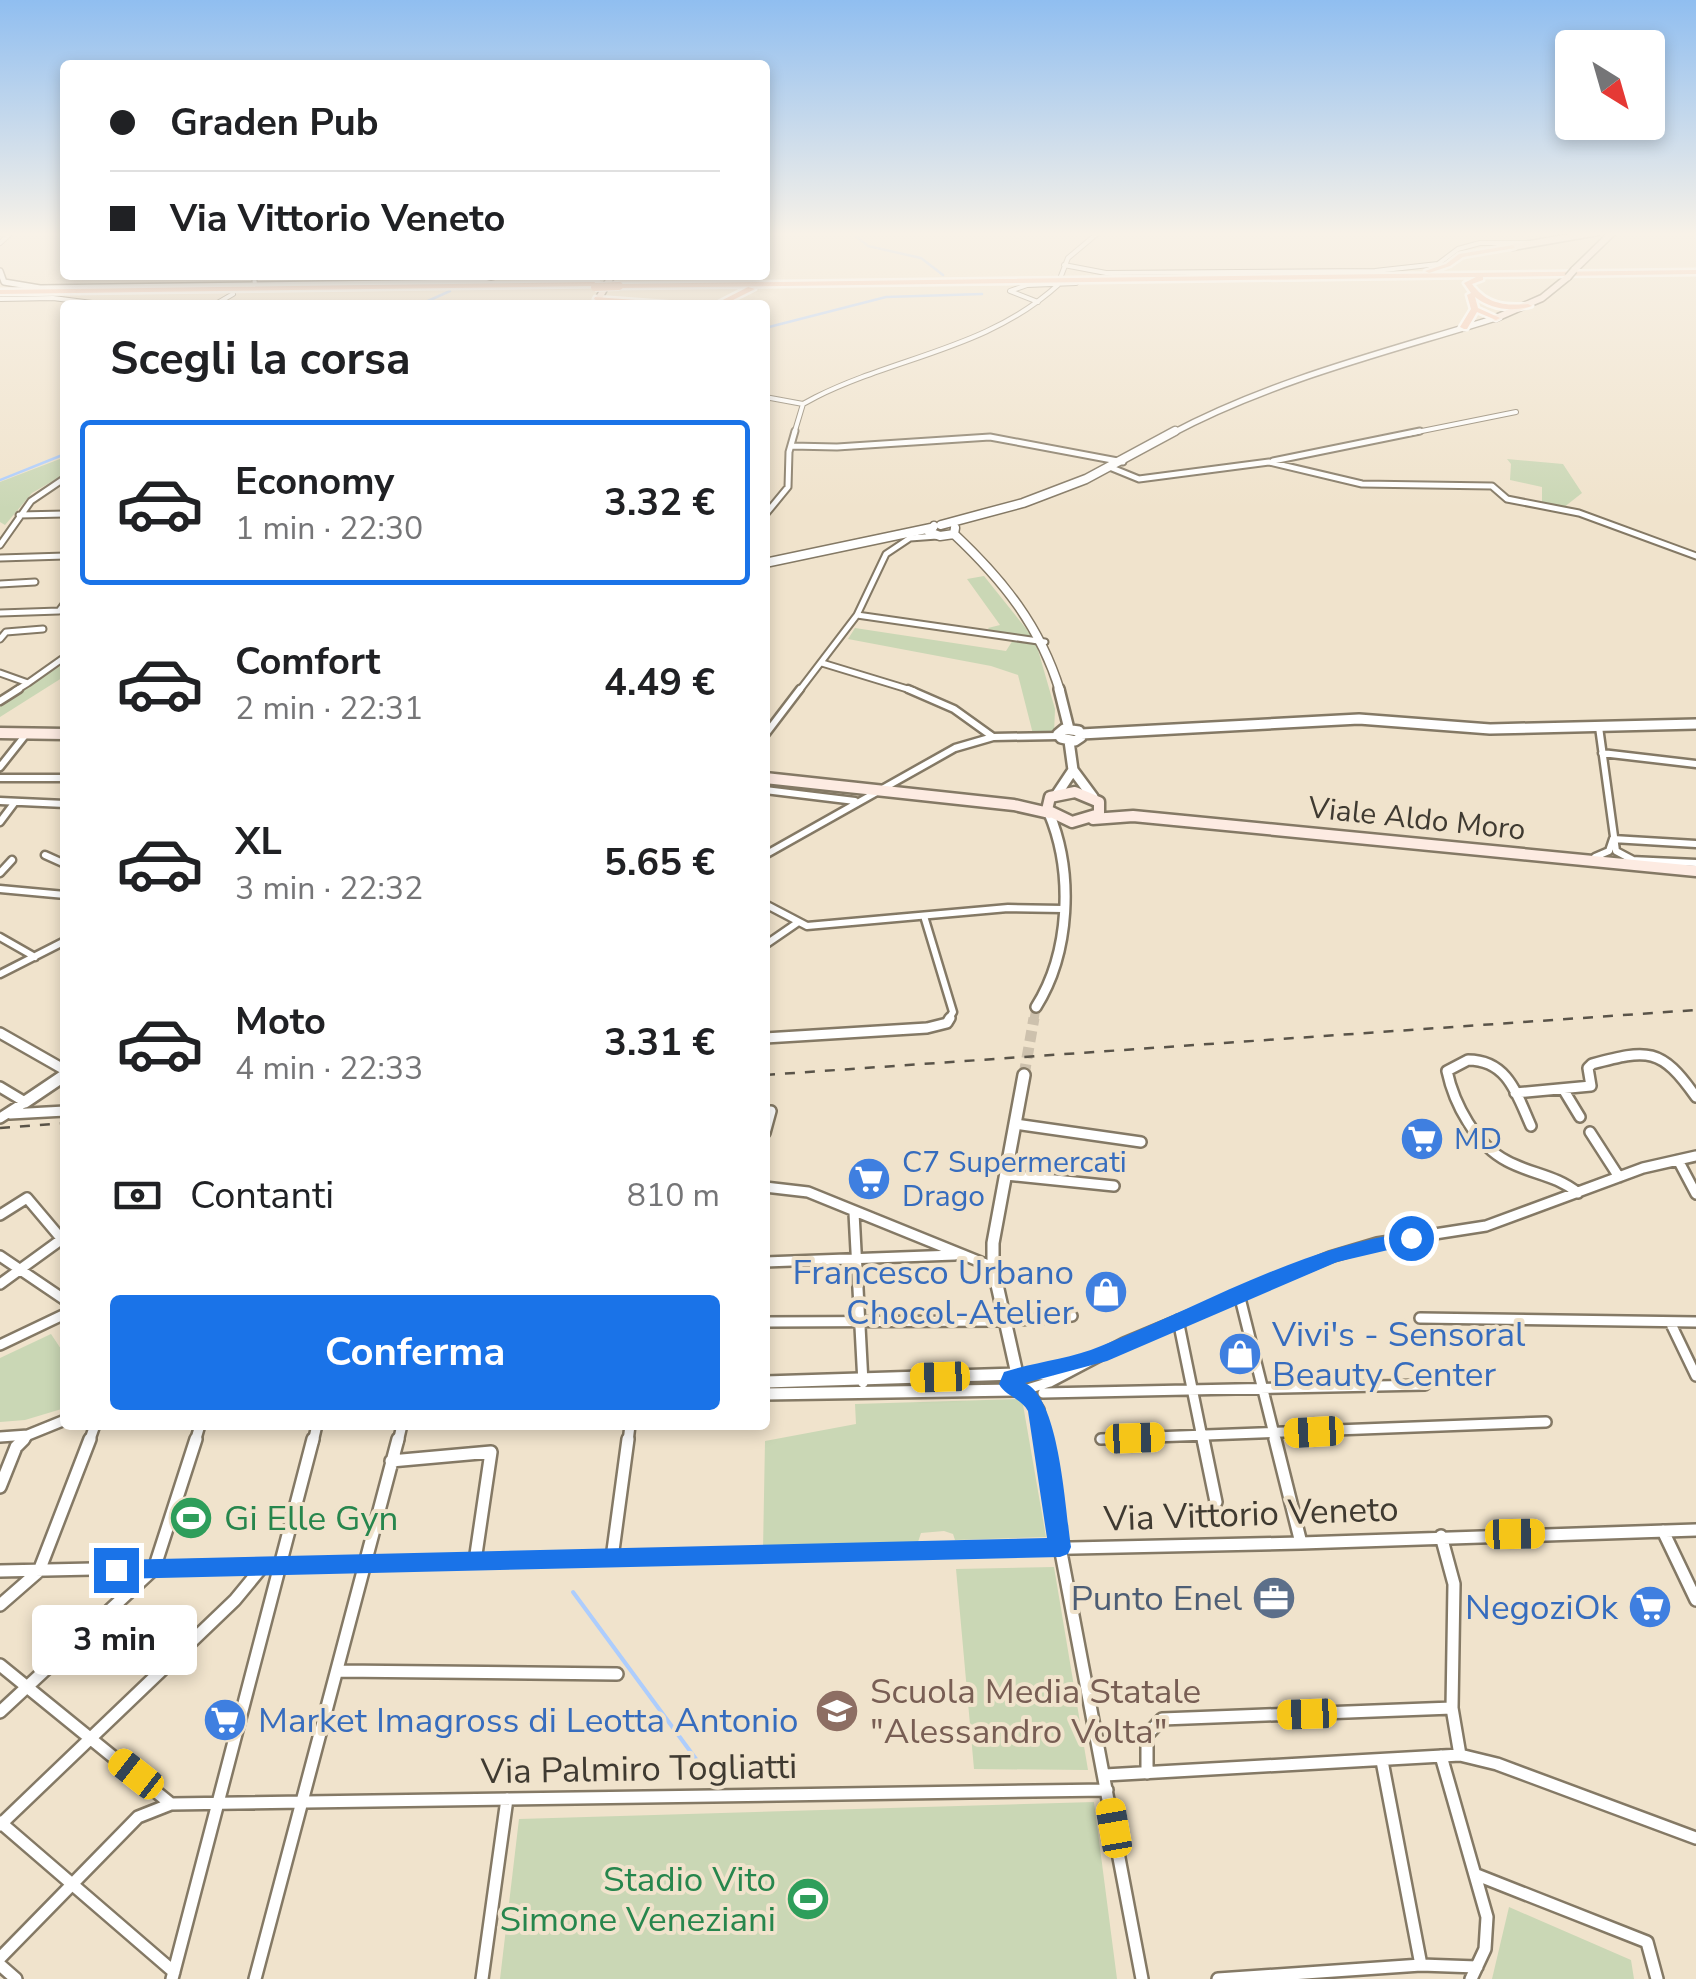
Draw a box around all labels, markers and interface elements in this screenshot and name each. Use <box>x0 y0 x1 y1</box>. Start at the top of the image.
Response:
north arrow <box>1555 30 1665 140</box>
map controls <box>1555 30 1665 140</box>
text: Graden Pub <box>170 97 379 148</box>
text: Via Vittorio Veneto <box>170 193 506 244</box>
text: Scegli la corsa <box>110 329 411 390</box>
text: Economy <box>235 456 394 507</box>
icon: car <box>115 458 205 548</box>
text: 3.32 € <box>604 477 715 528</box>
text: 1 min · 22:30 <box>235 507 423 550</box>
text: Comfort <box>235 636 380 687</box>
icon: car <box>115 638 205 728</box>
text: 4.49 € <box>604 657 715 708</box>
text: 2 min · 22:31 <box>235 687 423 730</box>
street label: Viale Aldo Moro <box>1305 787 1528 851</box>
text: XL <box>235 816 282 867</box>
icon: car <box>115 818 205 908</box>
text: 5.65 € <box>604 837 715 888</box>
text: 3 min · 22:32 <box>235 867 423 910</box>
text: Moto <box>235 996 326 1047</box>
icon: car <box>115 998 205 1088</box>
text: 3.31 € <box>604 1017 715 1068</box>
text: 4 min · 22:33 <box>235 1047 423 1090</box>
supermarket icon: MD <box>1399 1116 1445 1162</box>
place label: MD <box>1454 1119 1502 1160</box>
place label: C7 Supermercati Drago <box>902 1142 1127 1217</box>
supermarket icon: C7 Supermercati Drago <box>846 1156 892 1202</box>
icon: cash <box>110 1168 165 1223</box>
text: Contanti <box>190 1170 334 1221</box>
text: 810 m <box>627 1174 720 1217</box>
route start <box>1389 1216 1434 1261</box>
place label: Francesco Urbano Chocol-Atelier <box>792 1249 1074 1336</box>
shop icon: Francesco Urbano Chocol-Atelier <box>1083 1269 1129 1315</box>
button: Conferma <box>110 1295 720 1410</box>
place label: Vivi's - Sensoral Beauty Center <box>1271 1311 1526 1398</box>
shop icon: Vivi's - Sensoral Beauty Center <box>1217 1331 1263 1377</box>
car <box>909 1361 971 1393</box>
car <box>1283 1415 1345 1449</box>
car <box>1104 1422 1166 1454</box>
street label: Via Vittorio Veneto <box>1102 1485 1399 1543</box>
sports icon: Gi Elle Gyn <box>168 1495 214 1541</box>
place label: Gi Elle Gyn <box>224 1495 398 1542</box>
car <box>1485 1518 1545 1550</box>
route end <box>94 1548 139 1593</box>
place label: Punto Enel <box>1071 1575 1243 1622</box>
office icon: Punto Enel <box>1251 1575 1297 1621</box>
place label: NegoziOk <box>1465 1584 1618 1631</box>
supermarket icon: NegoziOk <box>1627 1584 1673 1630</box>
callout: 3 min <box>34 1605 198 1675</box>
text: 3 min <box>73 1618 156 1661</box>
place label: Scuola Media Statale "Alessandro Volta" <box>870 1668 1201 1755</box>
school or university icon: Scuola Media Statale "Alessandro Volta" <box>814 1688 860 1734</box>
supermarket icon: Market Imagross di Leotta Antonio <box>202 1697 248 1743</box>
place label: Market Imagross di Leotta Antonio <box>258 1697 799 1744</box>
car <box>1276 1698 1338 1730</box>
street label: Via Palmiro Togliatti <box>479 1743 798 1795</box>
car <box>103 1744 169 1804</box>
car <box>1094 1796 1134 1860</box>
place label: Stadio Vito Simone Veneziani <box>499 1856 776 1943</box>
sports icon: Stadio Vito Simone Veneziani <box>785 1876 831 1922</box>

